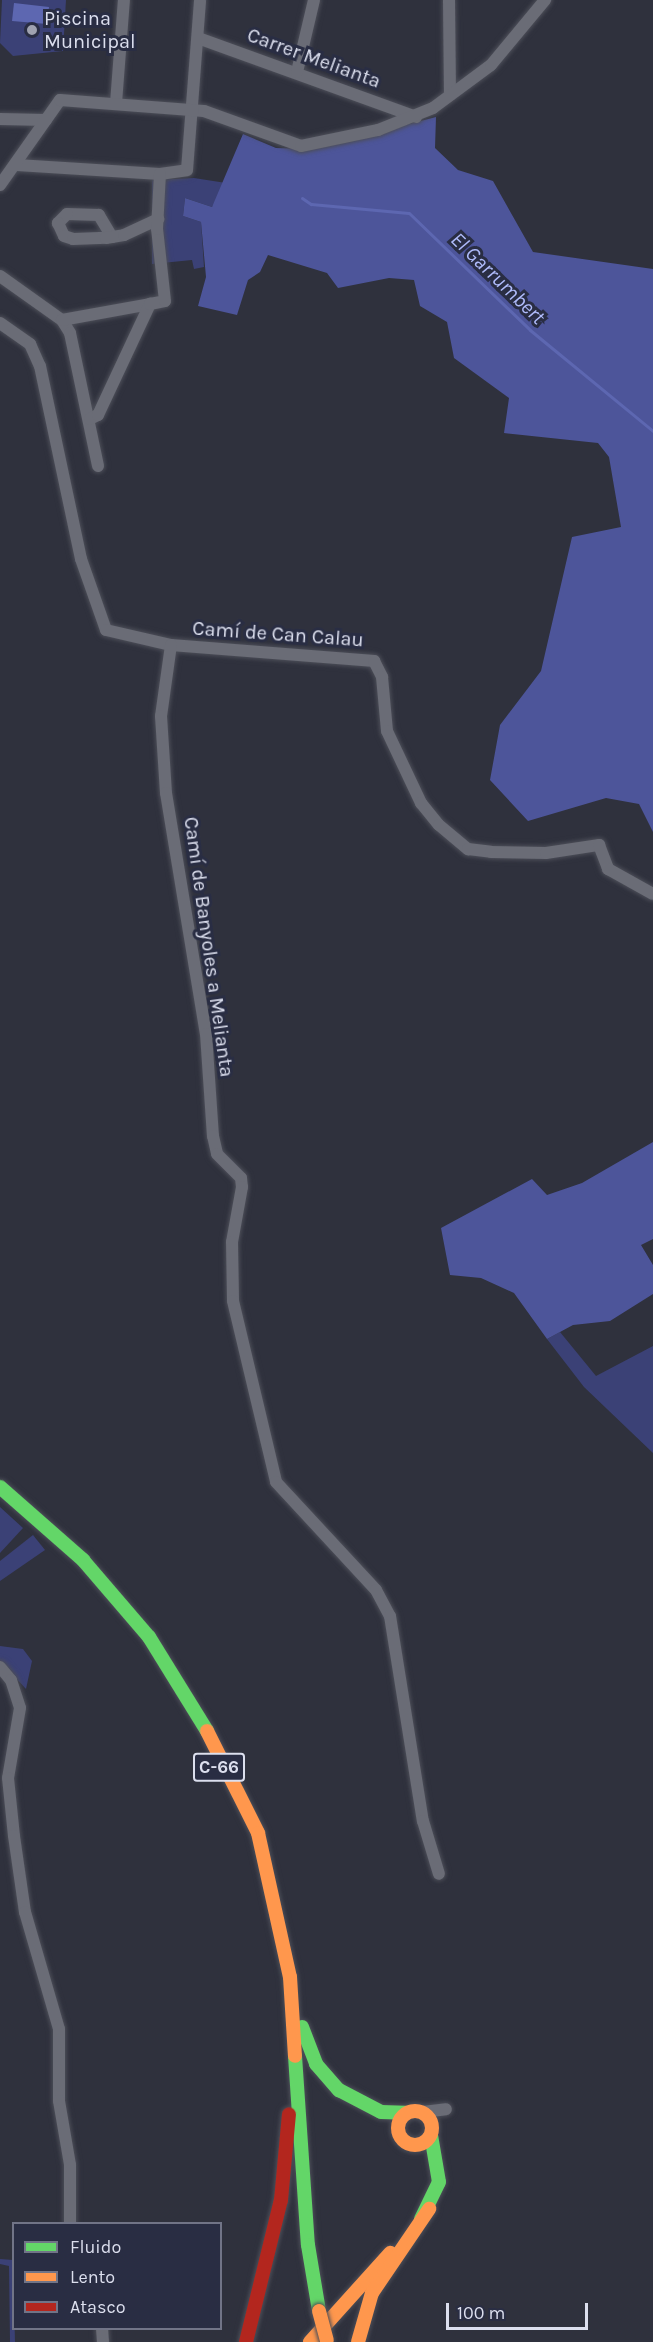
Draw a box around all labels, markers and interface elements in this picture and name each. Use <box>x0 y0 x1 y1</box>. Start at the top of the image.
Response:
place label: Piscina Municipal <box>44 6 136 53</box>
marker: Piscina Municipal <box>25 23 39 37</box>
street label: Carrer Melianta <box>244 23 384 93</box>
water label: El Garrumbert <box>445 227 551 329</box>
street label: Camí de Can Calau <box>192 616 364 652</box>
street label: Camí de Banyoles a Melianta <box>179 815 239 1079</box>
road number: C-66 <box>192 1752 246 1782</box>
legend <box>12 2222 222 2330</box>
text: Fluido <box>70 2236 121 2258</box>
text: Lento <box>70 2266 115 2288</box>
scale bar <box>449 2291 592 2329</box>
text: Atasco <box>70 2296 126 2318</box>
text: 100 m <box>457 2302 505 2324</box>

